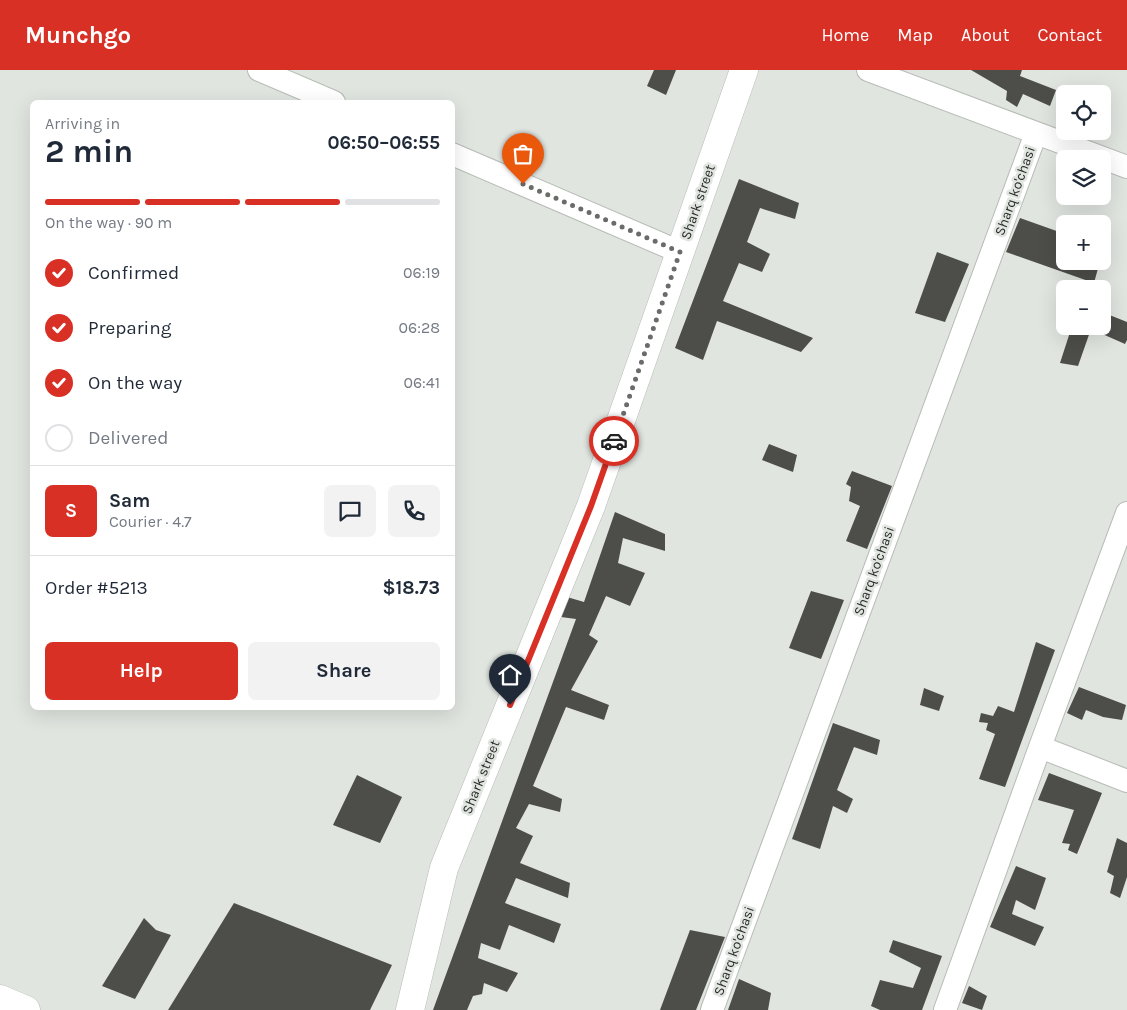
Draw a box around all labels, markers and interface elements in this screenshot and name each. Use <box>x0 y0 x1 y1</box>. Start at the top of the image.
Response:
text: Munchgo <box>25 21 131 49</box>
text: Home <box>821 24 869 46</box>
text: Map <box>897 24 933 46</box>
text: About <box>961 24 1010 46</box>
text: Contact <box>1038 24 1102 46</box>
map controls <box>1056 85 1111 335</box>
button: locate <box>1056 85 1111 140</box>
text: Arriving in <box>45 114 120 133</box>
text: 06:50–06:55 <box>327 132 440 154</box>
text: 2 min <box>45 133 133 170</box>
pin <box>502 133 544 184</box>
icon: bag <box>509 140 537 168</box>
street label: Sharq ko'chasi <box>991 144 1039 238</box>
button: layers <box>1056 150 1111 205</box>
street label: Shark street <box>677 162 719 242</box>
text: On the way · 90 m <box>45 213 172 232</box>
button: + <box>1056 215 1111 270</box>
icon: check <box>45 259 73 287</box>
text: Confirmed <box>88 262 179 284</box>
text: 06:19 <box>403 263 440 282</box>
button: − <box>1056 280 1111 335</box>
icon: check <box>45 314 73 342</box>
text: Preparing <box>88 317 171 339</box>
text: 06:28 <box>399 318 440 337</box>
icon: check <box>45 369 73 397</box>
text: On the way <box>88 372 182 394</box>
text: 06:41 <box>403 373 440 392</box>
courier <box>589 416 639 466</box>
text: Delivered <box>88 427 168 449</box>
icon: car <box>600 427 628 455</box>
button: chat <box>324 485 376 537</box>
button: phone <box>388 485 440 537</box>
text: Sam <box>109 490 150 512</box>
text: S <box>65 500 77 522</box>
text: Courier · 4.7 <box>109 512 192 531</box>
street label: Sharq ko'chasi <box>850 524 898 618</box>
text: Order #5213 <box>45 577 148 599</box>
text: $18.73 <box>382 577 440 599</box>
button: Help <box>45 642 238 700</box>
button: Share <box>248 642 440 700</box>
pin <box>489 654 531 705</box>
icon: home <box>496 661 524 689</box>
street label: Shark street <box>458 738 504 816</box>
street label: Sharq ko'chasi <box>710 904 758 998</box>

